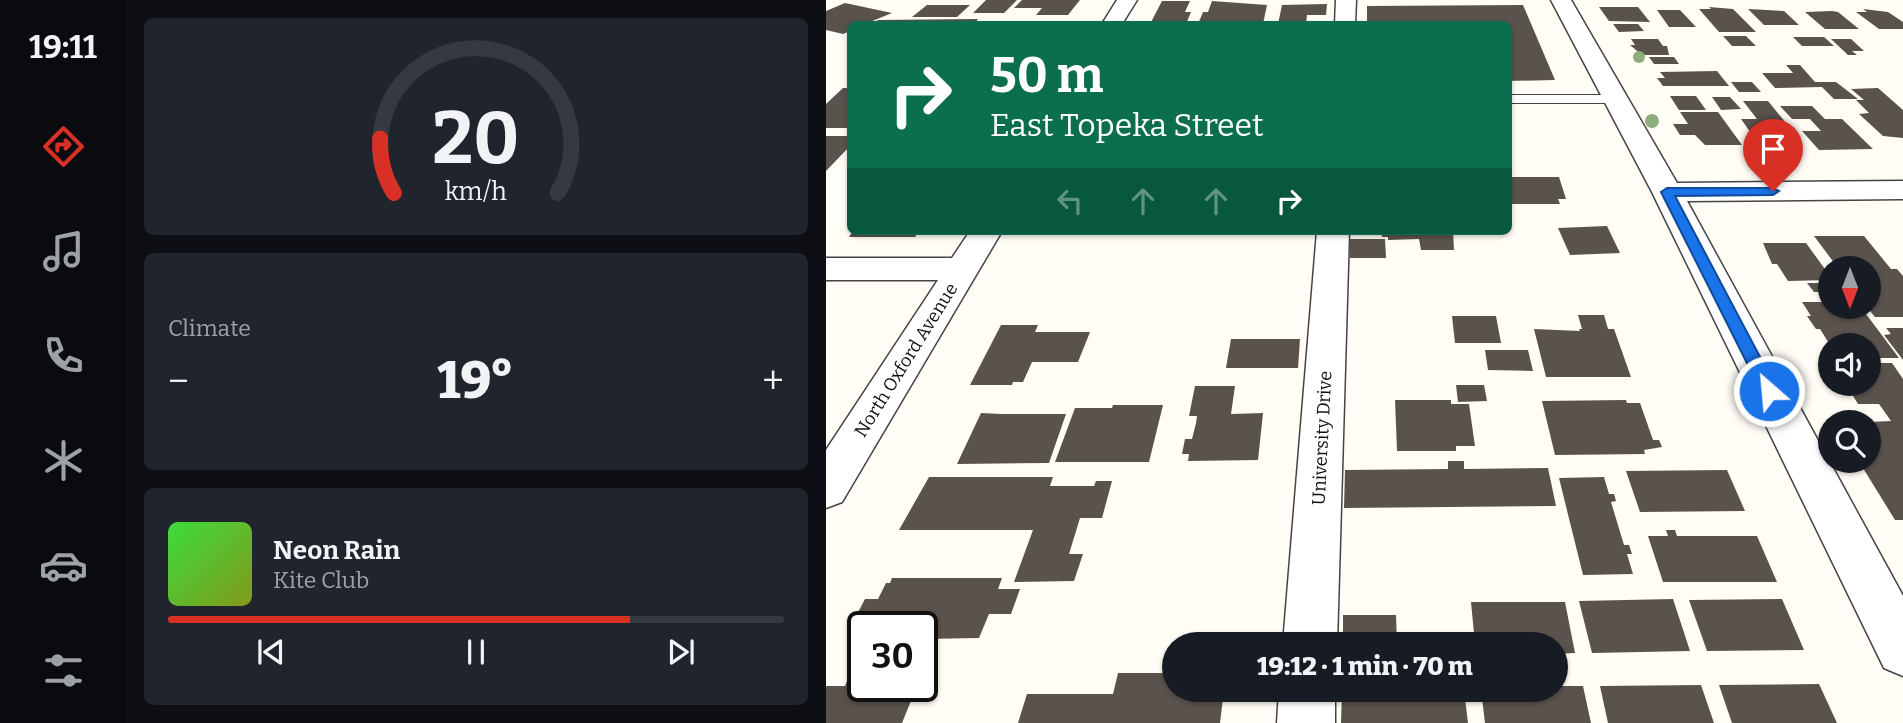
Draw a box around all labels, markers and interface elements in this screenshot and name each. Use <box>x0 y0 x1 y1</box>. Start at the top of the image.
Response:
text: 19:11 <box>29 28 97 66</box>
text: 50 m <box>990 46 1103 105</box>
icon: right <box>875 49 966 140</box>
text: 20 <box>432 95 520 182</box>
text: East Topeka Street <box>990 106 1264 144</box>
pin <box>1743 119 1803 191</box>
icon: directions <box>39 122 88 171</box>
icon: arrive <box>1754 130 1792 168</box>
text: km/h <box>445 176 507 206</box>
icon: left <box>1051 182 1089 220</box>
icon: ahead <box>1124 182 1162 220</box>
icon: ahead <box>1197 182 1235 220</box>
icon: right <box>1270 182 1308 220</box>
icon: music <box>39 227 88 276</box>
north arrow <box>1818 256 1881 318</box>
map controls <box>1818 256 1881 473</box>
street label: North Oxford Avenue <box>850 279 962 441</box>
text: Climate <box>168 314 251 342</box>
icon: phone <box>39 331 88 380</box>
button: sound <box>1818 333 1881 396</box>
text: 19° <box>437 349 514 412</box>
position arrow <box>1732 354 1806 428</box>
text: − <box>168 358 189 404</box>
text: + <box>762 358 784 404</box>
street label: University Drive <box>1307 370 1337 506</box>
button: search <box>1818 410 1881 473</box>
icon: climate <box>39 436 88 485</box>
text: Neon Rain <box>273 535 400 566</box>
icon: car <box>39 541 88 590</box>
text: Kite Club <box>273 566 369 594</box>
speed limit sign: 30 <box>847 611 938 702</box>
icon: previous <box>252 633 290 671</box>
icon: pause <box>457 633 495 671</box>
icon: next <box>662 633 700 671</box>
icon: filters <box>39 646 88 695</box>
text: 19:12 · 1 min · 70 m <box>1257 651 1473 682</box>

